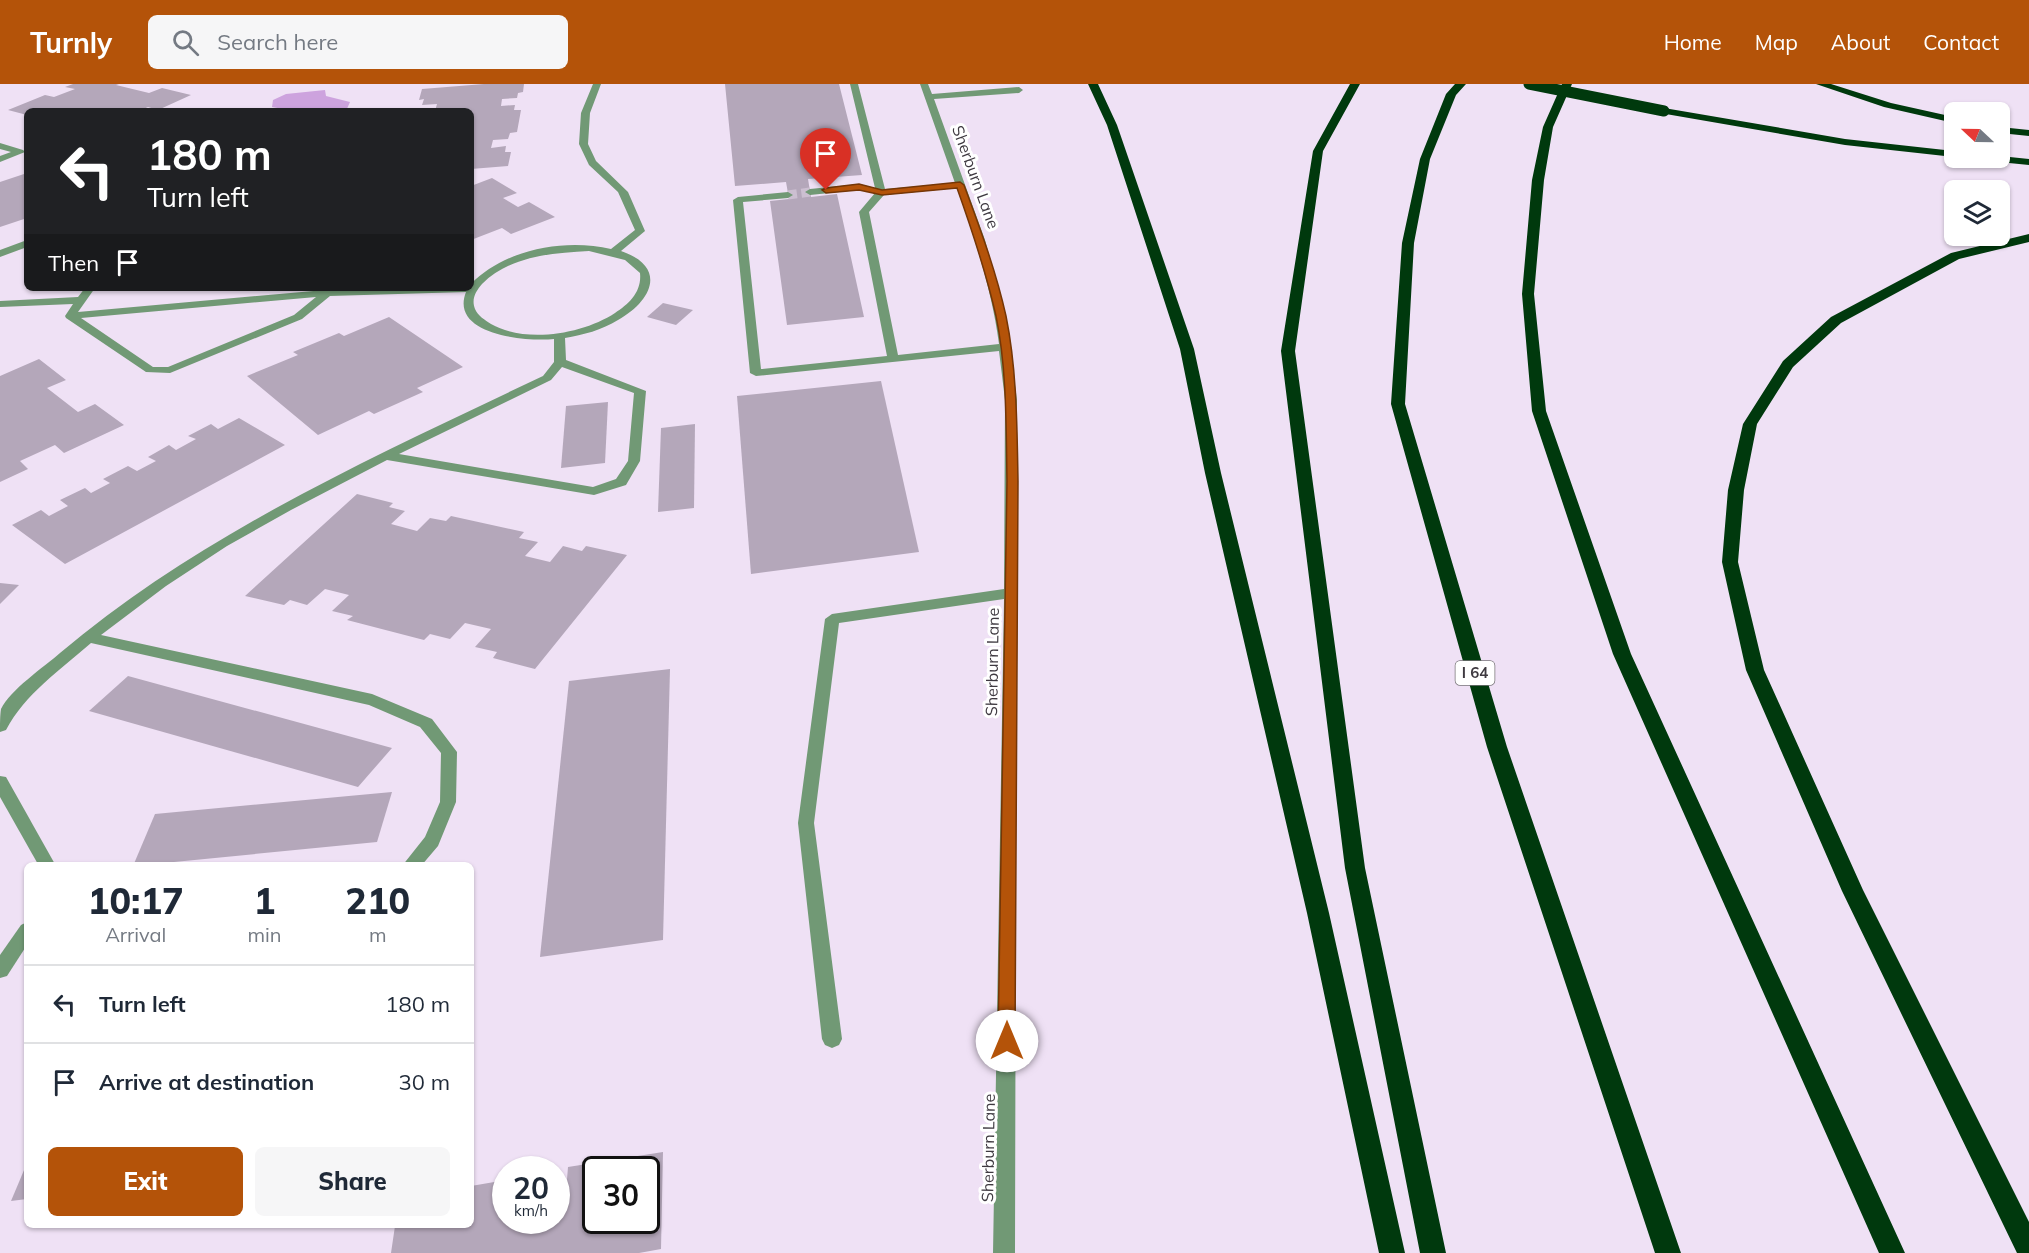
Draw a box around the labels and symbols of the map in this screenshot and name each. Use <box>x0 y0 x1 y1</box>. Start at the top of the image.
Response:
north arrow <box>1944 102 2010 168</box>
street label: Sherburn Lane <box>948 123 1004 231</box>
pin <box>800 128 851 190</box>
street label: Sherburn Lane <box>981 608 1003 716</box>
road number: I 64 <box>1456 661 1494 685</box>
position arrow <box>975 1009 1039 1073</box>
street label: Sherburn Lane <box>977 1094 999 1202</box>
speed limit sign: 30 <box>582 1156 660 1234</box>

